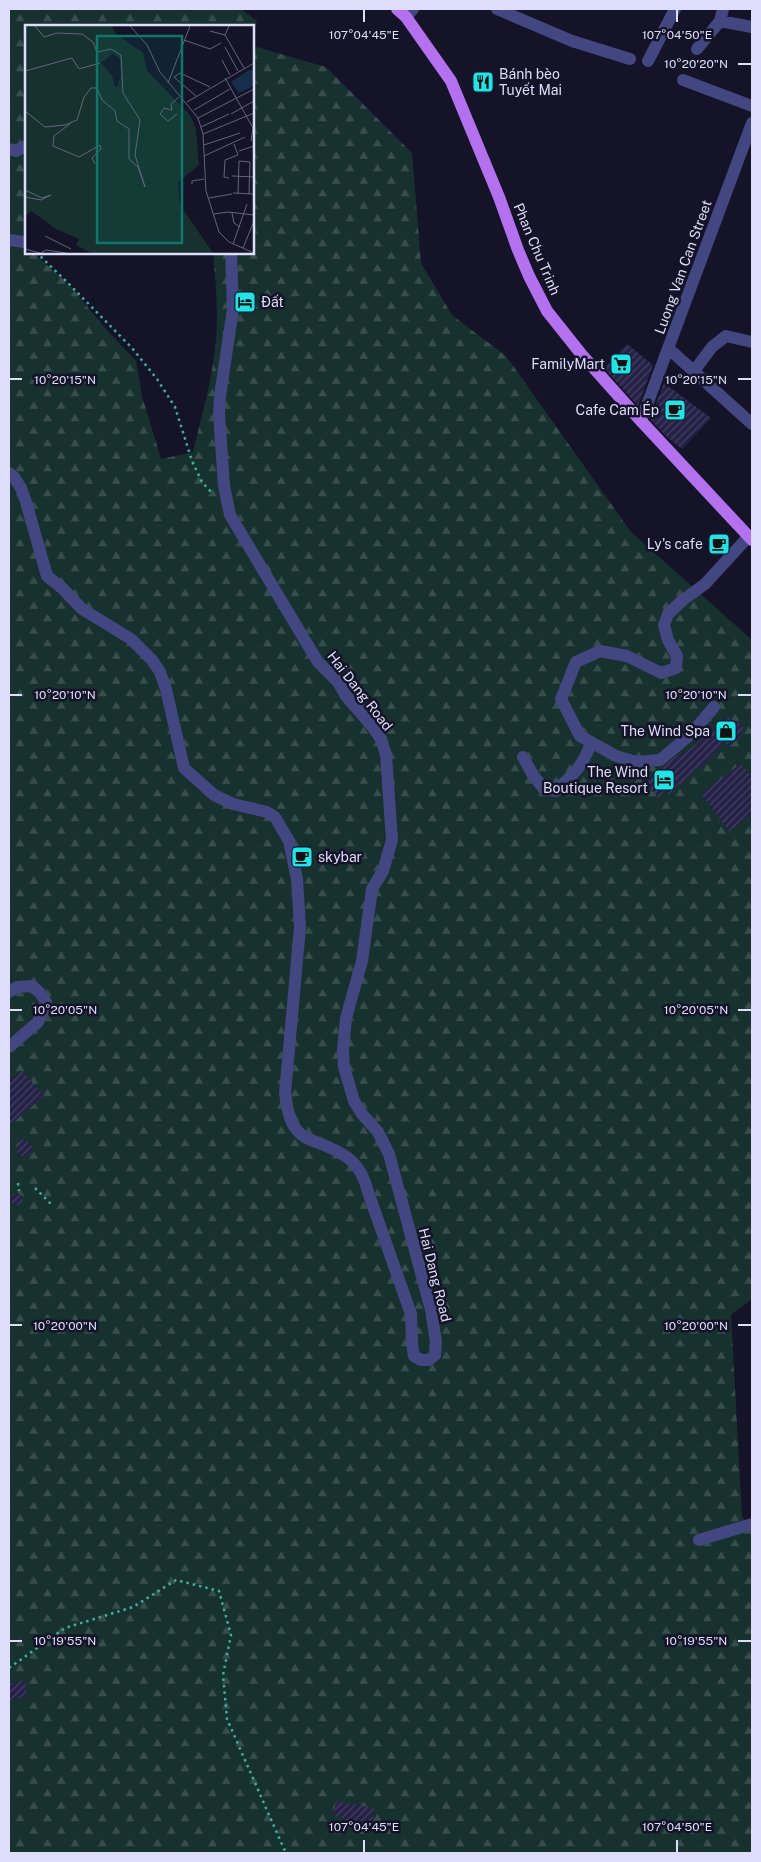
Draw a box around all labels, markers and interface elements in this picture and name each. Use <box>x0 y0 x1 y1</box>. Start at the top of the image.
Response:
inset map <box>25 25 254 254</box>
text: 107°04'45"E <box>329 28 399 42</box>
text: 107°04'50"E <box>642 28 712 42</box>
text: 10°20'20"N <box>664 57 728 71</box>
place label: Bánh bèo Tuyết Mai <box>499 66 562 98</box>
restaurant icon: Bánh bèo Tuyết Mai <box>471 70 495 94</box>
street label: Luong Van Can Street <box>651 198 715 336</box>
street label: Phan Chu Trinh <box>510 201 564 297</box>
hotel icon: Đất <box>233 290 257 314</box>
place label: Đất <box>261 294 284 310</box>
supermarket icon: FamilyMart <box>609 352 633 376</box>
place label: FamilyMart <box>531 356 605 372</box>
text: 10°20'15"N <box>34 373 96 387</box>
text: 10°20'15"N <box>665 373 727 387</box>
cafe icon: Cafe Cam Ép <box>663 398 687 422</box>
place label: Cafe Cam Ép <box>576 401 659 418</box>
cafe icon: Ly's cafe <box>707 532 731 556</box>
place label: Ly's cafe <box>647 536 703 552</box>
street label: Hai Dang Road <box>324 648 396 734</box>
text: 10°20'10"N <box>34 688 96 702</box>
text: 10°20'10"N <box>665 688 727 702</box>
shop icon: The Wind Spa <box>714 719 738 743</box>
place label: The Wind Spa <box>621 723 710 739</box>
place label: The Wind Boutique Resort <box>543 764 648 796</box>
hotel icon: The Wind Boutique Resort <box>652 768 676 792</box>
cafe icon: skybar <box>290 845 314 869</box>
place label: skybar <box>318 849 362 865</box>
text: 10°20'05"N <box>33 1003 97 1017</box>
text: 10°20'05"N <box>664 1003 728 1017</box>
street label: Hai Dang Road <box>416 1226 454 1324</box>
text: 10°20'00"N <box>33 1319 97 1333</box>
text: 10°20'00"N <box>664 1319 728 1333</box>
text: 10°19'55"N <box>34 1634 96 1648</box>
text: 10°19'55"N <box>665 1634 727 1648</box>
text: 107°04'45"E <box>329 1820 399 1834</box>
text: 107°04'50"E <box>642 1820 712 1834</box>

